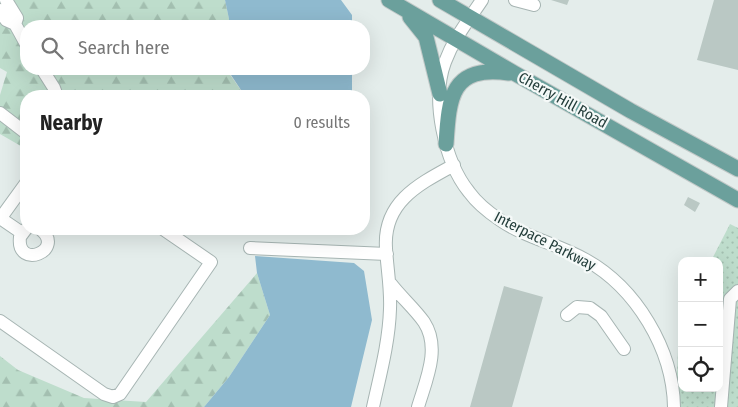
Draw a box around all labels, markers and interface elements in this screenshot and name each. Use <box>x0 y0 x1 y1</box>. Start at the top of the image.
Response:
search box <box>20 20 370 75</box>
icon: search <box>38 34 66 62</box>
text: Search here <box>78 36 170 59</box>
street label: Cherry Hill Road <box>515 68 611 132</box>
text: Nearby <box>40 110 102 136</box>
text: 0 results <box>293 113 350 132</box>
street label: Interpace Parkway <box>491 208 599 274</box>
map controls <box>678 257 723 392</box>
button: + <box>678 257 723 302</box>
button: − <box>678 302 723 347</box>
button: locate <box>678 347 723 392</box>

